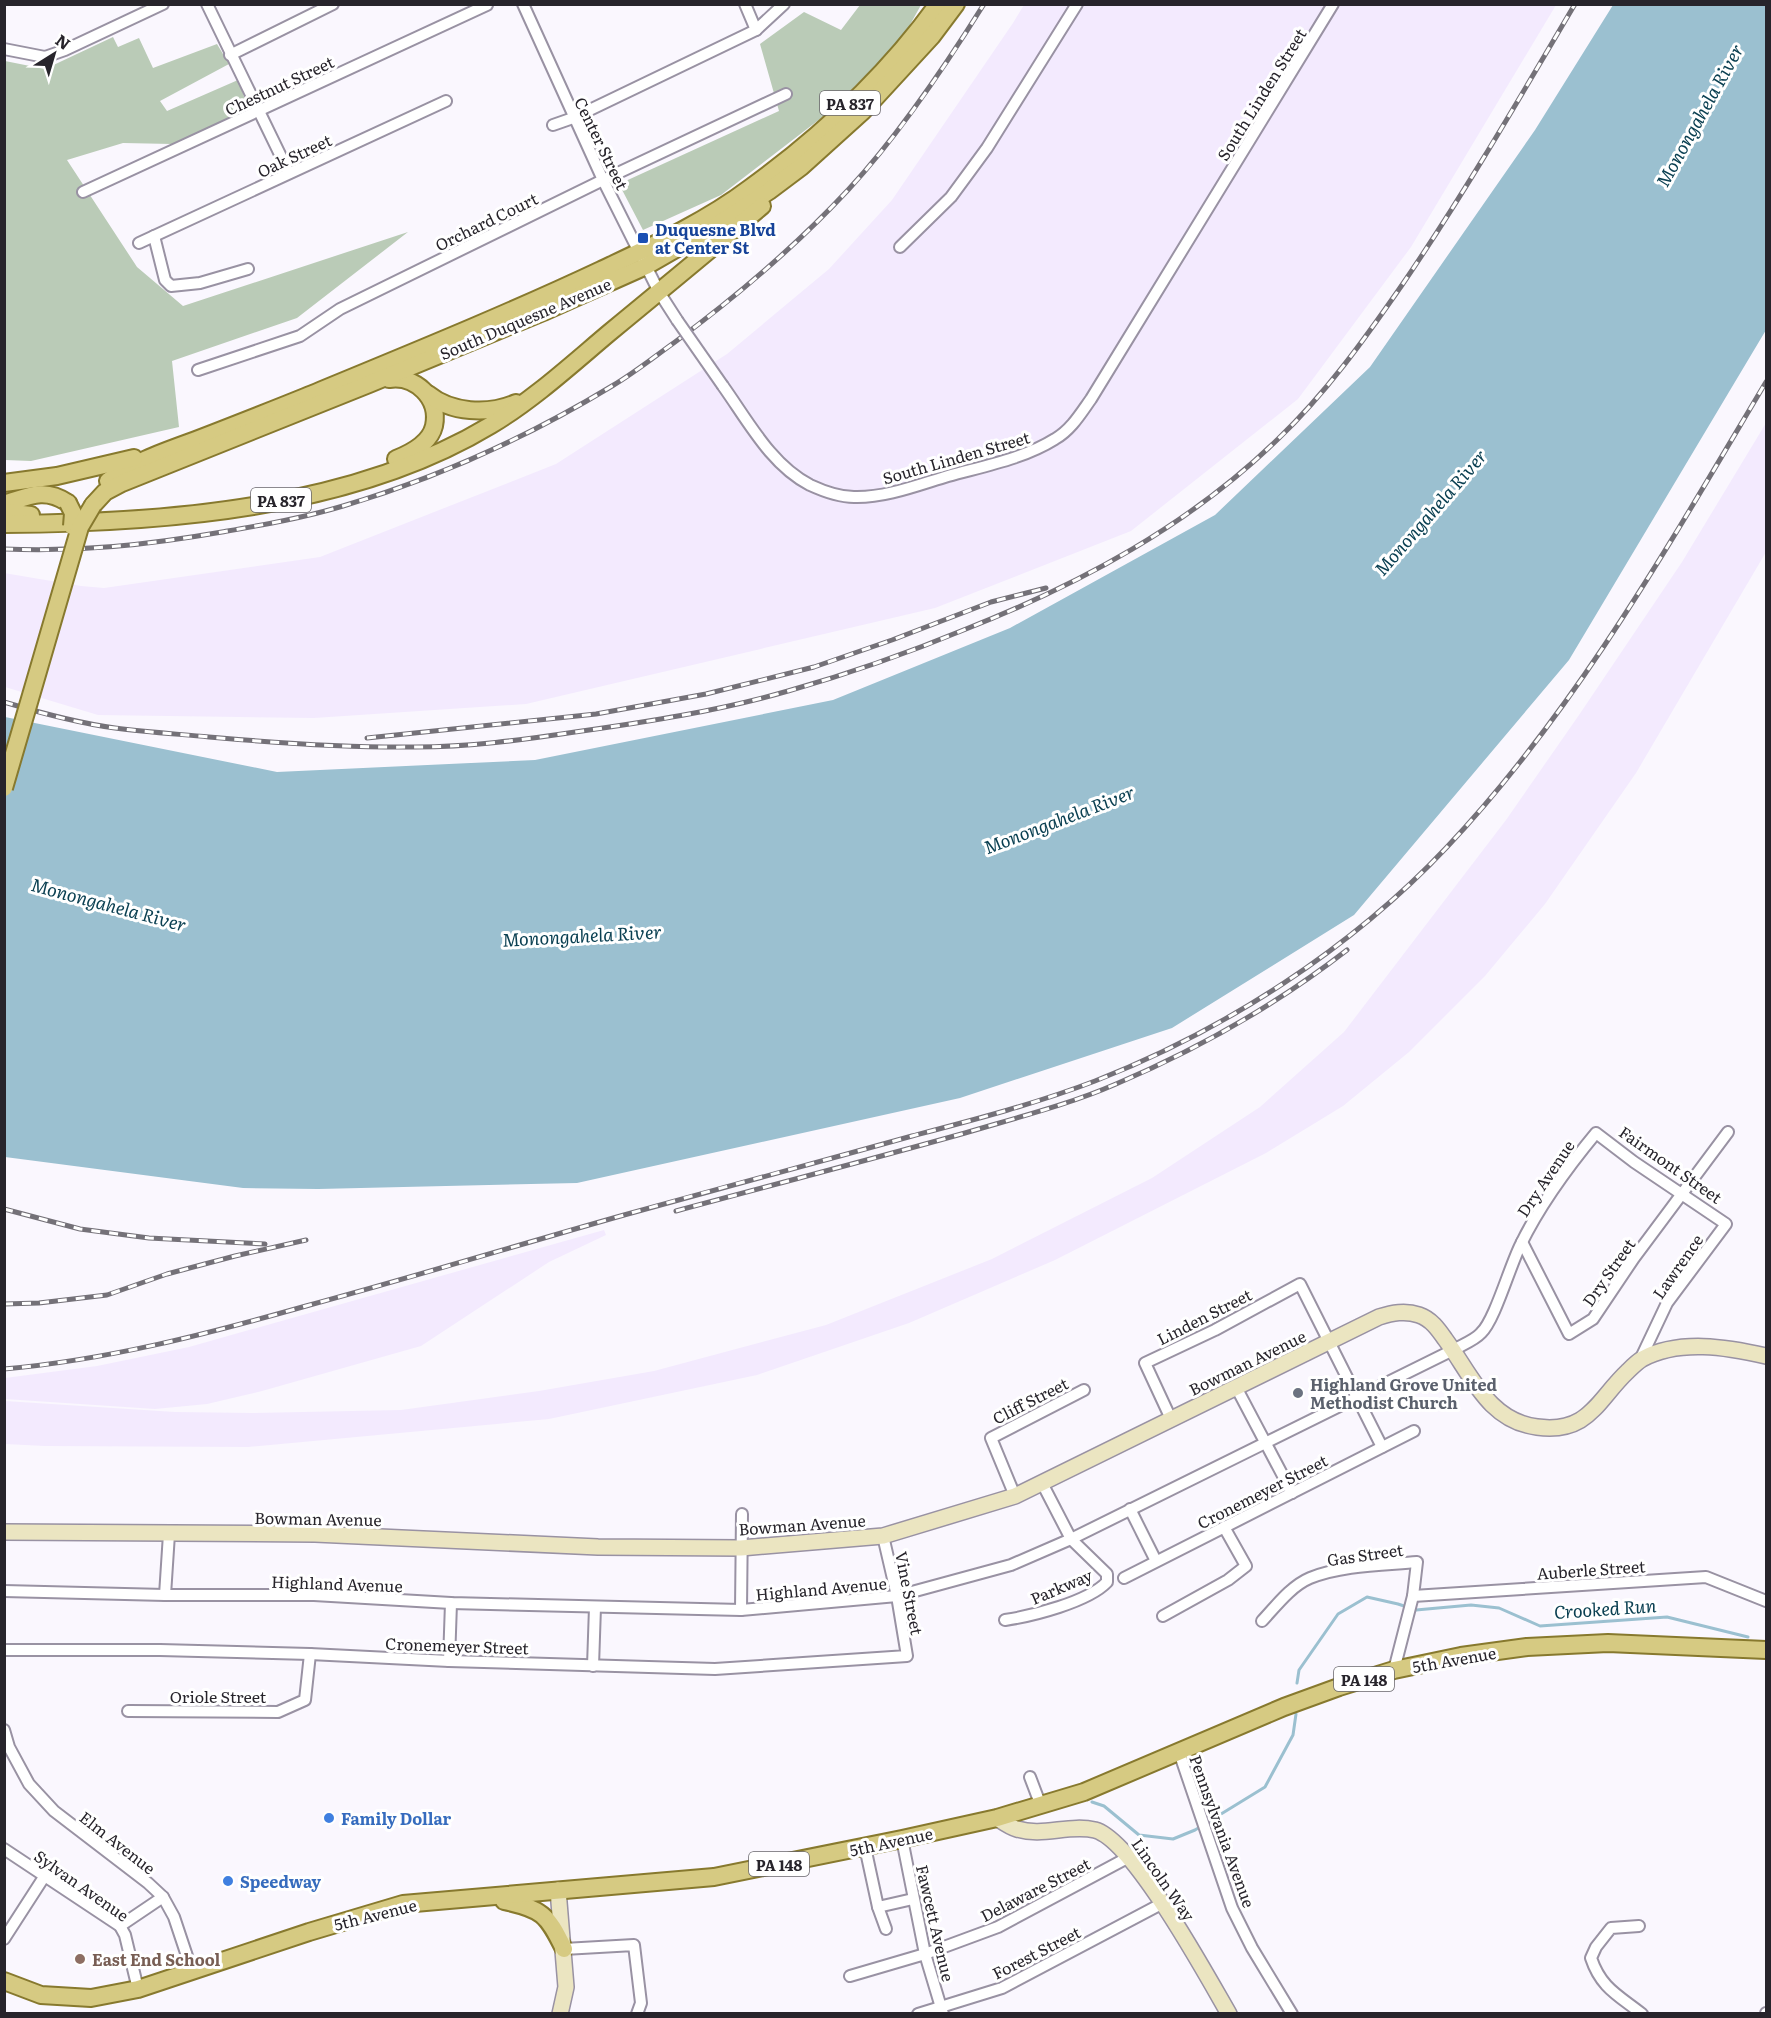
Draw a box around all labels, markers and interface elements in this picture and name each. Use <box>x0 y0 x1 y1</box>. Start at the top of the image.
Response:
street label: South Linden Street <box>1211 23 1312 165</box>
north arrow <box>24 24 84 84</box>
text: N <box>51 28 76 55</box>
water label: Monongahela River <box>1649 39 1749 191</box>
street label: Chestnut Street <box>220 49 338 121</box>
road number: PA 837 <box>820 91 880 115</box>
street label: Center Street <box>569 93 635 194</box>
street label: Oak Street <box>253 127 336 183</box>
street label: Orchard Court <box>431 186 542 256</box>
place label: Duquesne Blvd at Center St <box>655 217 776 259</box>
marker: Duquesne Blvd at Center St <box>636 231 650 245</box>
street label: South Duquesne Avenue <box>436 271 614 365</box>
street label: South Linden Street <box>880 424 1033 490</box>
water label: Monongahela River <box>1367 443 1493 581</box>
road number: PA 837 <box>251 488 311 512</box>
water label: Monongahela River <box>980 778 1138 860</box>
water label: Monongahela River <box>28 870 190 938</box>
water label: Monongahela River <box>502 917 662 953</box>
street label: Fairmont Street <box>1615 1119 1728 1209</box>
street label: Dry Avenue <box>1510 1135 1580 1221</box>
street label: Lawrence <box>1646 1229 1708 1303</box>
street label: Dry Street <box>1576 1233 1641 1311</box>
street label: Linden Street <box>1152 1282 1256 1350</box>
street label: Bowman Avenue <box>1184 1323 1310 1401</box>
street label: Cliff Street <box>988 1370 1073 1429</box>
place label: Highland Grove United Methodist Church <box>1310 1372 1497 1414</box>
marker: Highland Grove United Methodist Church <box>1291 1386 1305 1400</box>
street label: Cronemeyer Street <box>1193 1448 1332 1534</box>
street label: Bowman Avenue <box>254 1505 382 1531</box>
street label: Bowman Avenue <box>738 1508 866 1540</box>
street label: Gas Street <box>1325 1537 1405 1571</box>
street label: Vine Street <box>890 1549 930 1637</box>
street label: Auberle Street <box>1536 1553 1647 1585</box>
street label: Parkway <box>1026 1562 1097 1610</box>
street label: Highland Avenue <box>271 1569 403 1597</box>
street label: Highland Avenue <box>754 1570 888 1606</box>
water label: Crooked Run <box>1553 1591 1657 1625</box>
street label: Cronemeyer Street <box>385 1631 530 1660</box>
street label: 5th Avenue <box>1410 1640 1498 1678</box>
road number: PA 148 <box>1334 1667 1394 1691</box>
street label: Oriole Street <box>170 1684 267 1708</box>
street label: Pennsylvania Avenue <box>1184 1751 1262 1911</box>
street label: Elm Avenue <box>75 1805 161 1879</box>
place label: Family Dollar <box>341 1806 452 1830</box>
marker: Family Dollar <box>322 1811 336 1825</box>
street label: 5th Avenue <box>847 1820 935 1862</box>
street label: Lincoln Way <box>1127 1833 1202 1926</box>
street label: Sylvan Avenue <box>30 1843 134 1927</box>
street label: Delaware Street <box>976 1851 1095 1927</box>
road number: PA 148 <box>749 1852 809 1876</box>
street label: Fawcett Avenue <box>911 1862 961 1984</box>
place label: Speedway <box>240 1869 321 1893</box>
marker: Speedway <box>221 1874 235 1888</box>
street label: 5th Avenue <box>331 1892 419 1936</box>
street label: Forest Street <box>988 1919 1085 1985</box>
place label: East End School <box>92 1947 221 1971</box>
marker: East End School <box>73 1952 87 1966</box>

